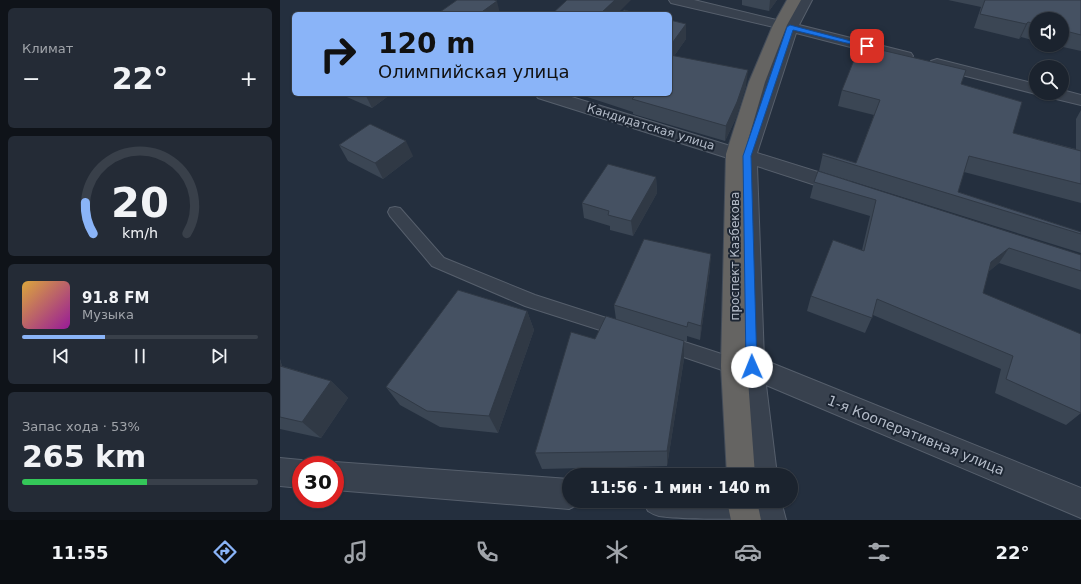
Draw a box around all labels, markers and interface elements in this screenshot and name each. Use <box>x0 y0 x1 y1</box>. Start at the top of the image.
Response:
map controls <box>1029 12 1069 100</box>
button: sound <box>1029 12 1069 52</box>
text: 120 m <box>378 27 475 60</box>
icon: right <box>312 28 364 80</box>
pin <box>850 29 884 63</box>
icon: arrive <box>856 35 878 57</box>
text: Климат <box>22 41 73 56</box>
button: search <box>1029 60 1069 100</box>
text: 22° <box>112 61 168 96</box>
text: Олимпийская улица <box>378 61 570 82</box>
text: − <box>22 66 40 91</box>
text: + <box>240 66 258 91</box>
street label: Кандидатская улица <box>585 101 717 153</box>
text: 20 <box>111 178 169 227</box>
street label: проспект Казбекова <box>728 192 742 320</box>
text: km/h <box>122 225 158 241</box>
text: 91.8 FM <box>82 289 149 307</box>
text: Музыка <box>82 307 134 322</box>
icon: previous <box>50 345 72 367</box>
icon: pause <box>129 345 151 367</box>
icon: next <box>208 345 230 367</box>
position arrow <box>731 346 773 388</box>
street label: 1-я Кооперативная улица <box>825 392 1007 478</box>
text: Запас хода · 53% <box>22 419 140 434</box>
text: 265 km <box>22 439 146 474</box>
speed limit sign: 30 <box>292 456 344 508</box>
text: 11:56 · 1 мин · 140 m <box>590 479 771 497</box>
icon: directions <box>211 538 239 566</box>
icon: music <box>342 538 370 566</box>
icon: phone <box>473 538 501 566</box>
icon: climate <box>603 538 631 566</box>
icon: car <box>734 538 762 566</box>
icon: filters <box>865 538 893 566</box>
text: 11:55 <box>51 542 109 563</box>
text: 22° <box>996 542 1030 563</box>

